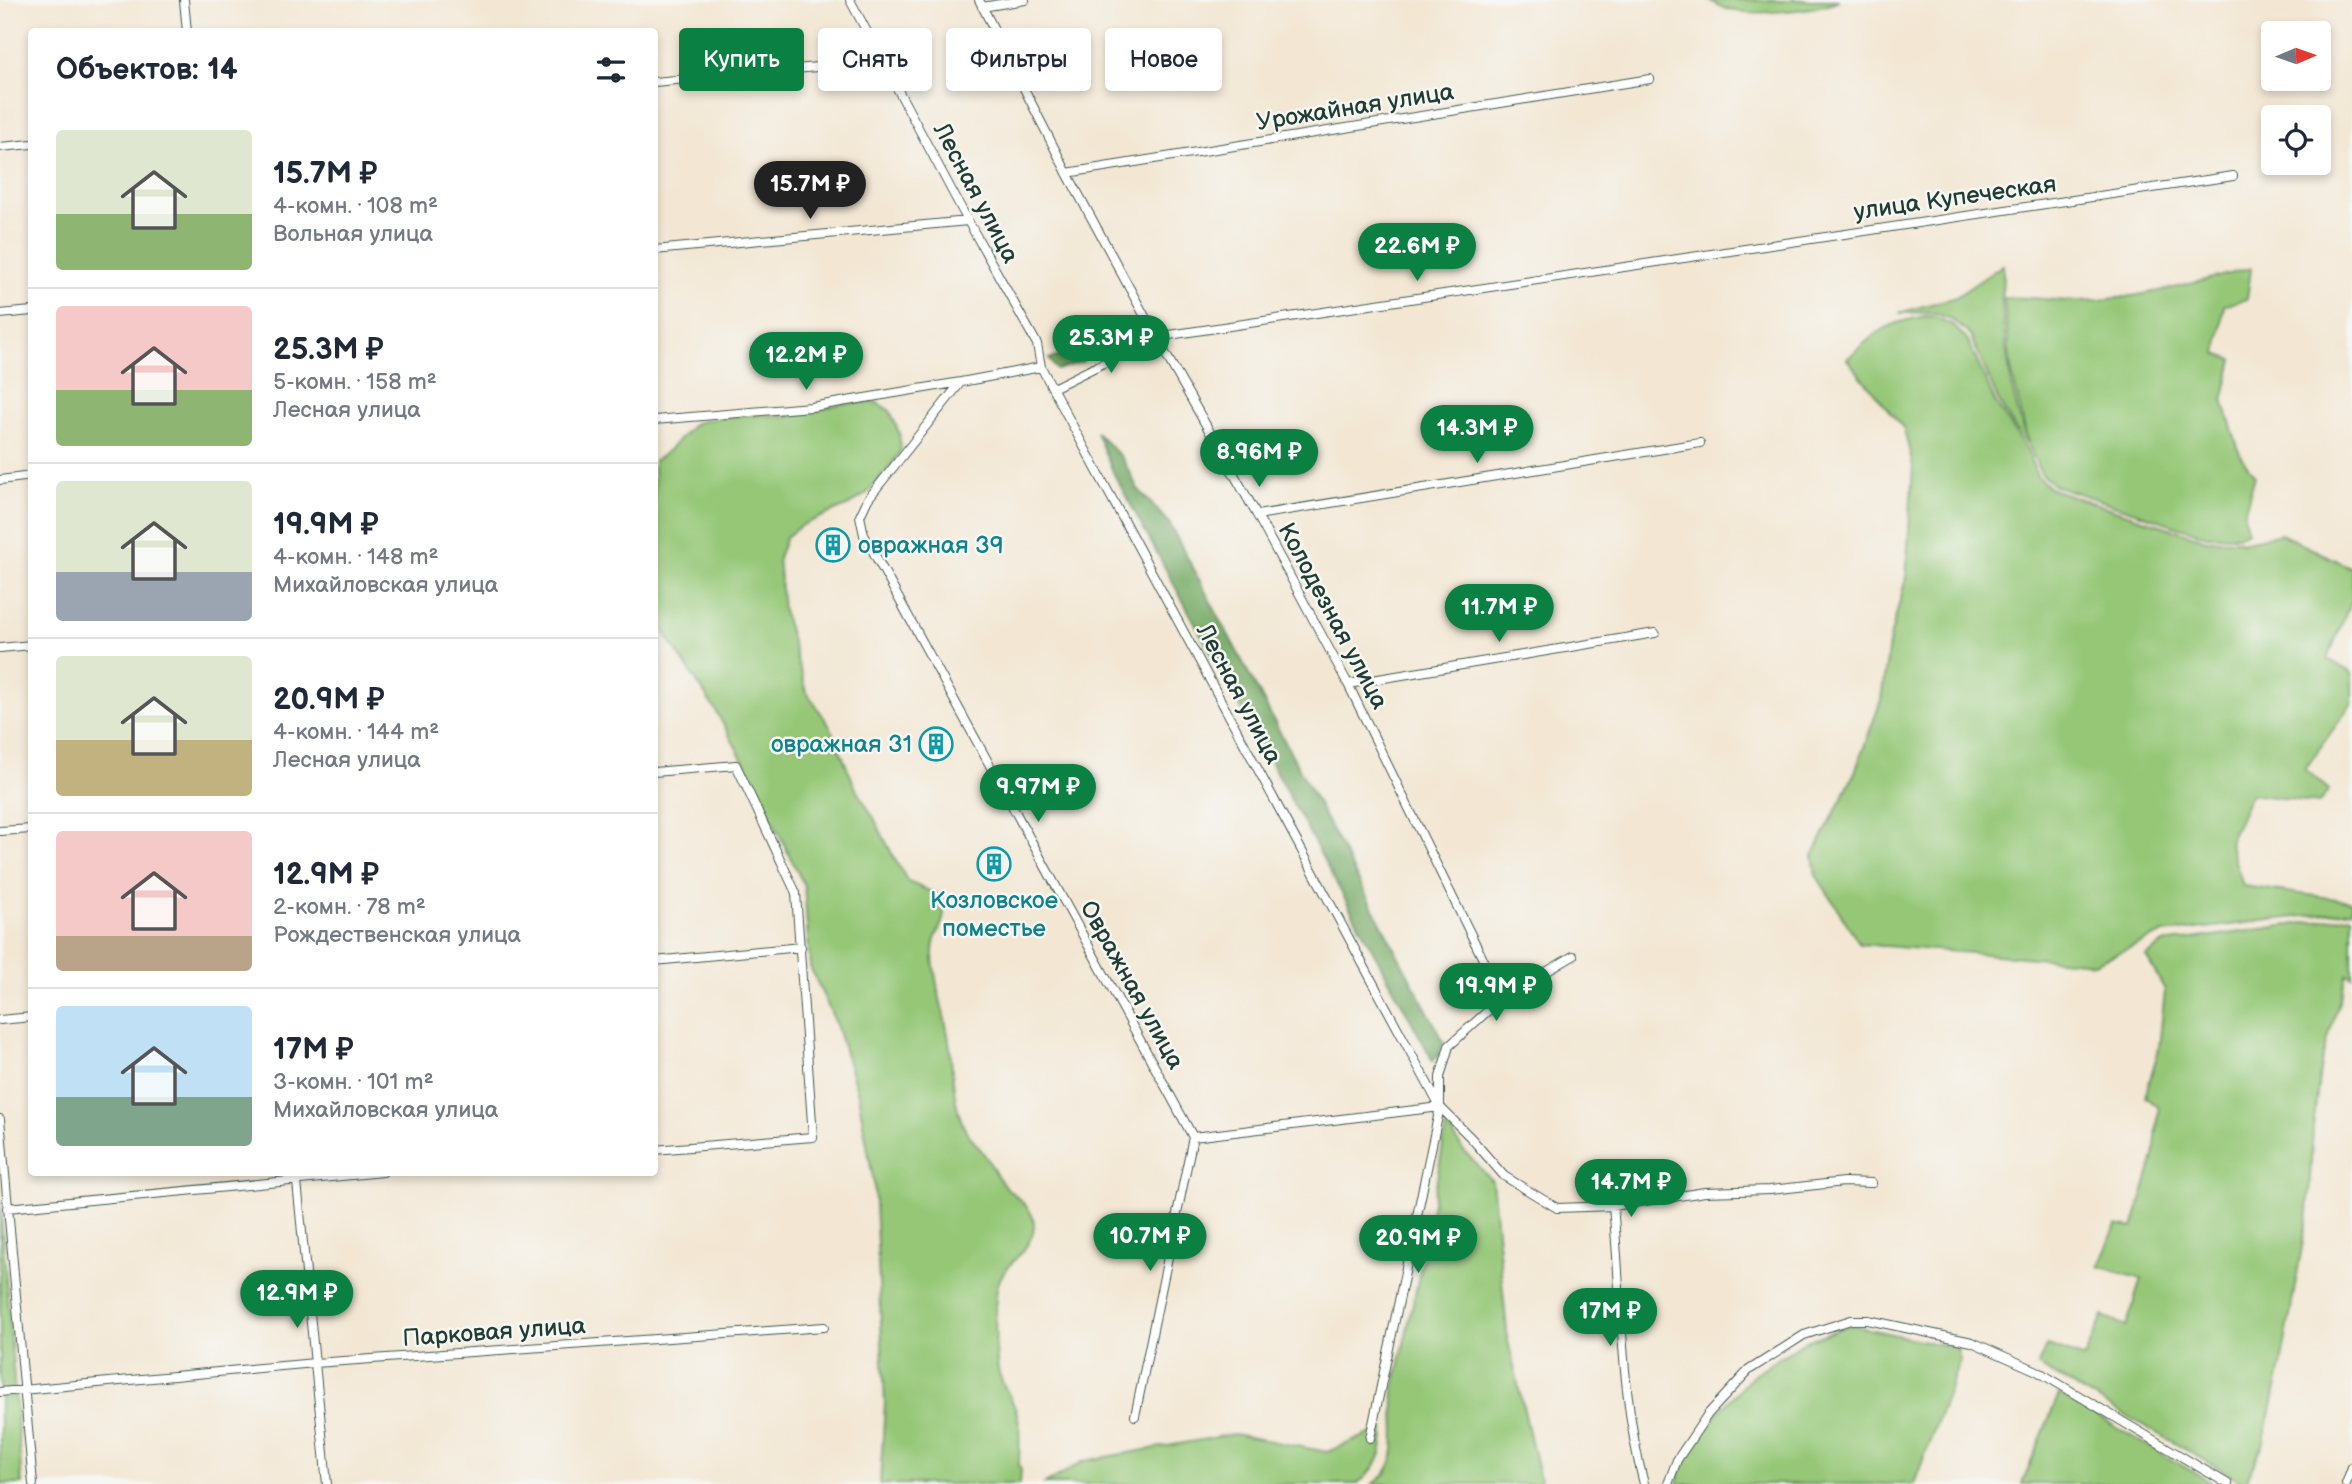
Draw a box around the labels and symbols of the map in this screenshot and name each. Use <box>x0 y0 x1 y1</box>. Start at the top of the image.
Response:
north arrow <box>2261 21 2331 91</box>
street label: Урожайная улица <box>1254 77 1456 137</box>
street label: Лесная улица <box>926 117 1025 268</box>
pin: 15.7M ₽ <box>745 162 875 221</box>
street label: улица Купеческая <box>1852 169 2058 227</box>
pin: 22.6M ₽ <box>1352 224 1482 283</box>
pin: 25.3M ₽ <box>1046 316 1176 375</box>
pin: 12.2M ₽ <box>741 332 871 392</box>
pin: 14.3M ₽ <box>1412 406 1542 465</box>
pin: 8.96M ₽ <box>1194 430 1324 489</box>
street label: Колодезная улица <box>1272 518 1394 714</box>
building icon: овражная 39 <box>814 526 852 564</box>
place label: овражная 39 <box>858 531 1004 560</box>
pin: 11.7M ₽ <box>1434 584 1564 644</box>
street label: Лесная улица <box>1189 618 1288 769</box>
building icon: овражная 31 <box>917 725 955 763</box>
place label: овражная 31 <box>771 730 912 759</box>
pin: 9.97M ₽ <box>973 764 1103 824</box>
building icon: Козловское поместье <box>975 845 1013 883</box>
place label: Козловское поместье <box>930 886 1058 943</box>
street label: Овражная улица <box>1074 896 1190 1074</box>
pin: 19.9M ₽ <box>1431 964 1561 1023</box>
pin: 14.7M ₽ <box>1566 1160 1696 1219</box>
pin: 10.7M ₽ <box>1085 1214 1215 1273</box>
pin: 20.9M ₽ <box>1353 1216 1483 1275</box>
pin: 12.9M ₽ <box>232 1270 362 1330</box>
pin: 17M ₽ <box>1561 1288 1659 1348</box>
street label: Парковая улица <box>401 1311 587 1353</box>

